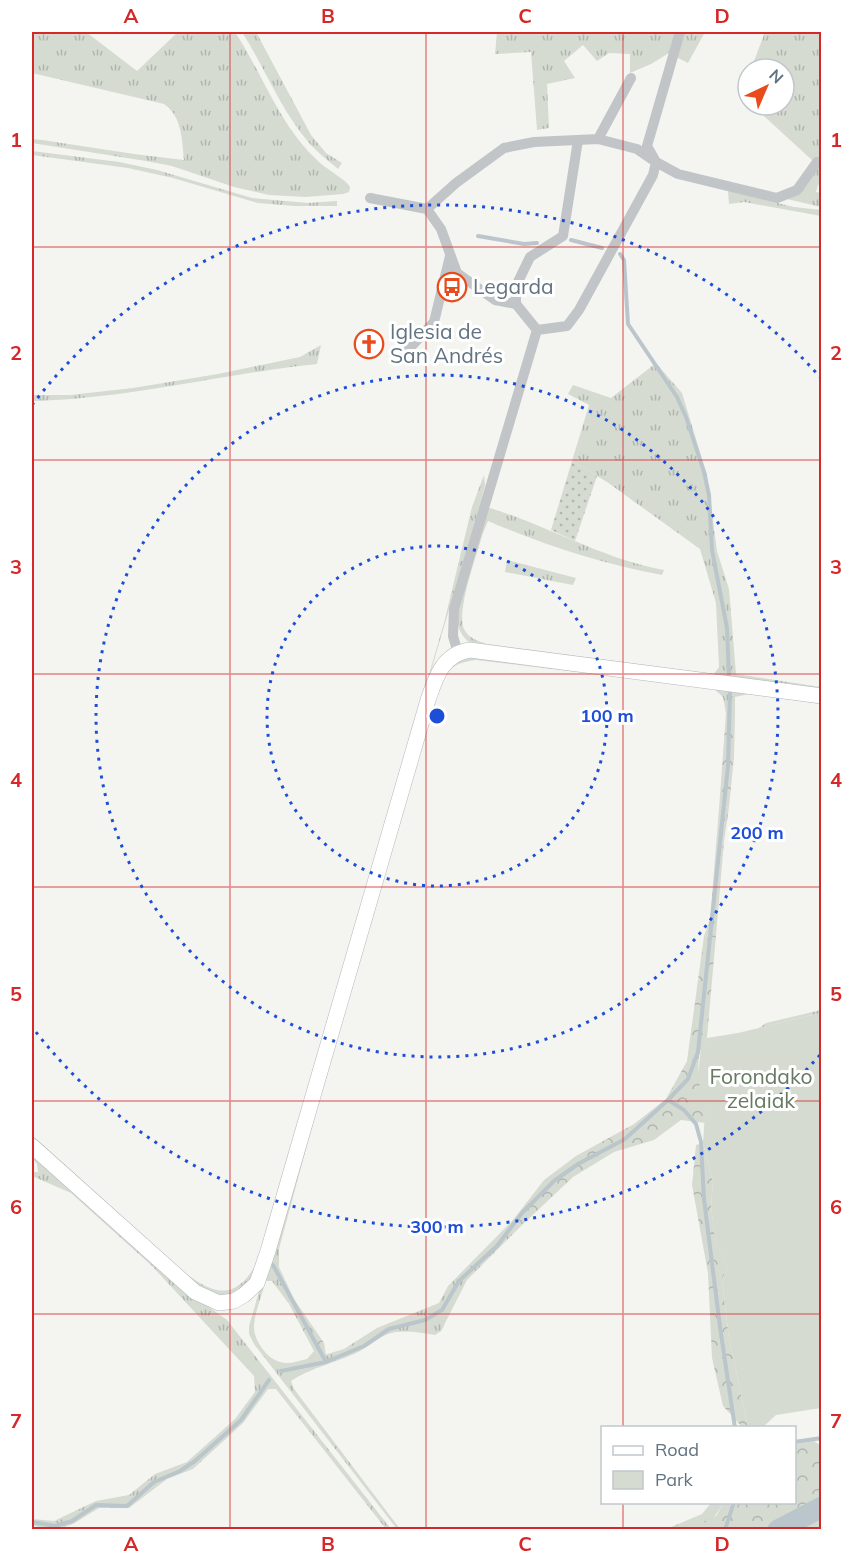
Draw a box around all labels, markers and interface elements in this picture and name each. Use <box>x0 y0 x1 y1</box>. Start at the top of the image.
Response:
text: A <box>124 3 139 28</box>
text: B <box>321 3 335 28</box>
text: C <box>518 3 532 28</box>
text: D <box>714 3 730 28</box>
north arrow <box>736 57 796 117</box>
text: N <box>765 65 788 88</box>
text: 1 <box>10 127 22 152</box>
text: 1 <box>830 127 842 152</box>
bus stop icon: Legarda <box>436 271 468 303</box>
place label: Legarda <box>473 273 554 299</box>
place label: Iglesia de San Andrés <box>390 318 503 368</box>
church icon: Iglesia de San Andrés <box>353 328 385 360</box>
text: 2 <box>10 340 22 365</box>
text: 2 <box>830 340 842 365</box>
text: 3 <box>10 554 22 579</box>
text: 3 <box>830 554 842 579</box>
text: 100 m <box>580 704 634 727</box>
centre of rings <box>427 706 447 726</box>
text: 4 <box>10 767 22 792</box>
text: 4 <box>830 767 842 792</box>
text: 200 m <box>730 821 784 844</box>
text: 5 <box>10 981 22 1006</box>
text: 5 <box>830 981 842 1006</box>
park label: Forondako zelaiak <box>710 1063 812 1113</box>
text: 6 <box>10 1194 22 1219</box>
text: 6 <box>830 1194 842 1219</box>
text: 300 m <box>410 1215 464 1238</box>
text: 7 <box>10 1408 22 1433</box>
text: 7 <box>830 1408 842 1433</box>
legend <box>601 1426 796 1504</box>
text: Road <box>655 1438 699 1461</box>
text: Park <box>655 1468 694 1491</box>
text: A <box>124 1531 139 1556</box>
text: B <box>321 1531 335 1556</box>
text: C <box>518 1531 532 1556</box>
text: D <box>714 1531 730 1556</box>

